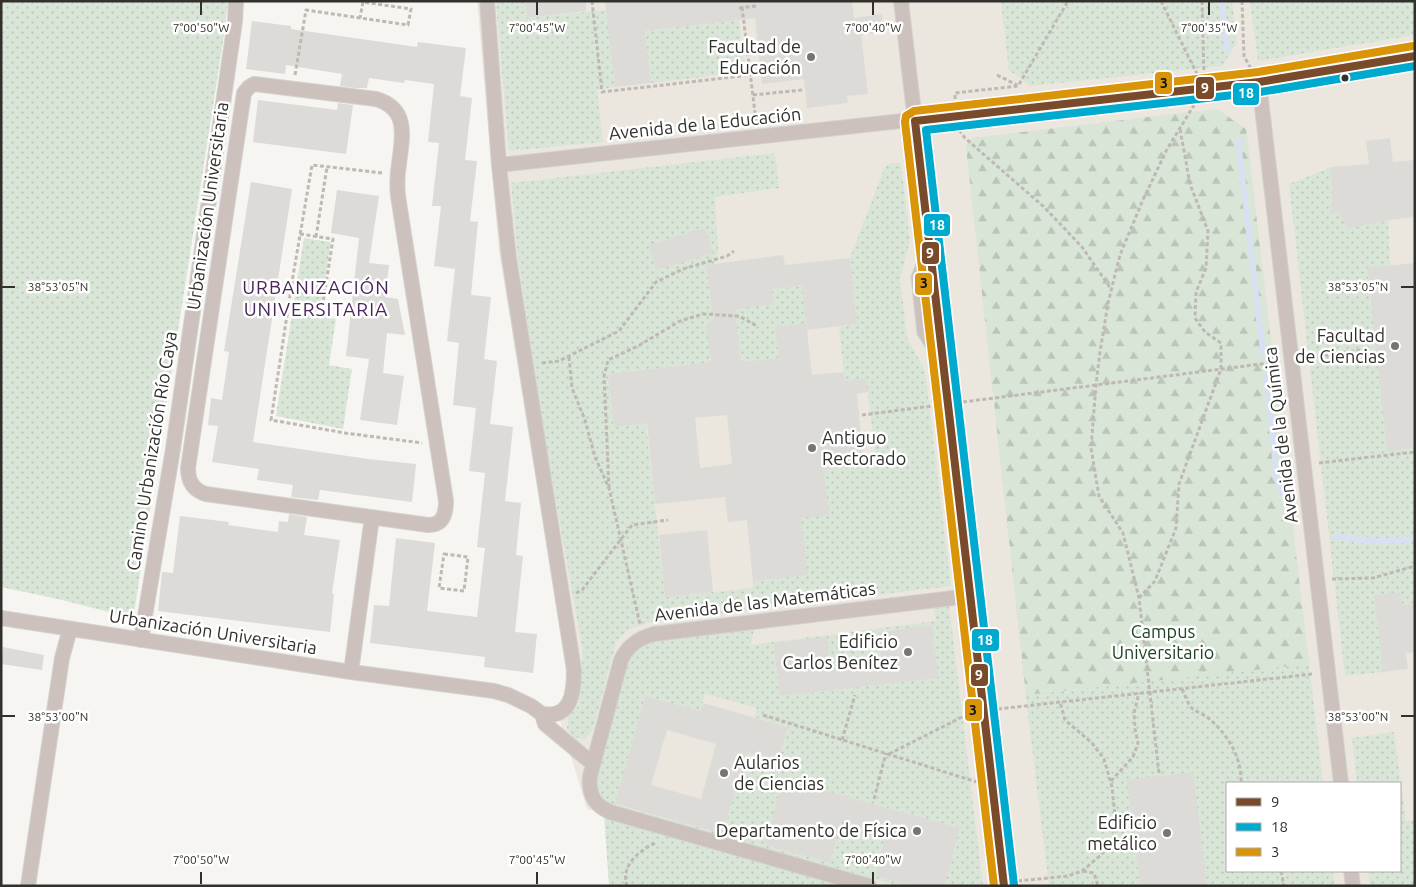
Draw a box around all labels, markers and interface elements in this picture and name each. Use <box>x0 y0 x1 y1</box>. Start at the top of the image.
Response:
text: 7°00'50"W <box>173 21 229 34</box>
text: 7°00'45"W <box>509 21 565 34</box>
text: 7°00'40"W <box>845 21 901 34</box>
text: 7°00'35"W <box>1181 21 1237 34</box>
place label: Facultad de Educación <box>708 36 801 77</box>
marker: Facultad de Educación <box>805 51 817 63</box>
line badge: 3 <box>1154 71 1173 95</box>
unlabelled marker <box>1340 73 1350 83</box>
text: 3 <box>1160 75 1168 91</box>
line badge: 9 <box>1195 76 1215 100</box>
text: 9 <box>1201 80 1209 96</box>
line badge: 18 <box>1232 82 1260 106</box>
text: 18 <box>1238 85 1254 101</box>
street label: Urbanización Universitaria <box>182 100 232 311</box>
street label: Avenida de la Educación <box>608 103 802 143</box>
line badge: 18 <box>923 213 951 237</box>
text: 18 <box>929 217 945 233</box>
line badge: 9 <box>921 241 940 265</box>
text: 9 <box>926 245 934 261</box>
line badge: 3 <box>914 272 933 296</box>
text: 3 <box>920 275 928 291</box>
district label: URBANIZACIÓN UNIVERSITARIA <box>242 276 390 320</box>
text: 38°53'05"N <box>28 280 88 293</box>
text: 38°53'05"N <box>1328 280 1388 293</box>
place label: Facultad de Ciencias <box>1295 325 1385 366</box>
street label: Camino Urbanización Río Caya <box>122 330 180 572</box>
marker: Facultad de Ciencias <box>1389 340 1401 352</box>
street label: Avenida de la Química <box>1259 346 1302 524</box>
place label: Antiguo Rectorado <box>822 427 906 468</box>
marker: Antiguo Rectorado <box>806 442 818 454</box>
street label: Avenida de las Matemáticas <box>653 577 877 625</box>
street label: Urbanización Universitaria <box>108 605 318 657</box>
park label: Campus Universitario <box>1112 621 1214 662</box>
line badge: 18 <box>971 628 1000 652</box>
place label: Edificio Carlos Benítez <box>782 631 898 672</box>
text: 18 <box>977 632 993 648</box>
marker: Edificio Carlos Benítez <box>902 646 914 658</box>
line badge: 9 <box>970 663 989 687</box>
text: 9 <box>975 667 983 683</box>
line badge: 3 <box>964 698 983 722</box>
text: 3 <box>969 702 977 718</box>
text: 38°53'00"N <box>28 710 88 723</box>
text: 38°53'00"N <box>1328 710 1388 723</box>
place label: Aularios de Ciencias <box>734 752 824 793</box>
marker: Aularios de Ciencias <box>718 767 730 779</box>
legend <box>1226 782 1401 872</box>
text: 9 <box>1271 793 1279 810</box>
place label: Edificio metálico <box>1087 812 1157 853</box>
text: 18 <box>1271 818 1288 835</box>
place label: Departamento de Física <box>716 820 907 840</box>
marker: Departamento de Física <box>911 825 923 837</box>
marker: Edificio metálico <box>1161 827 1173 839</box>
text: 3 <box>1271 843 1279 860</box>
text: 7°00'50"W <box>173 853 229 866</box>
text: 7°00'45"W <box>509 853 565 866</box>
text: 7°00'40"W <box>845 853 901 866</box>

